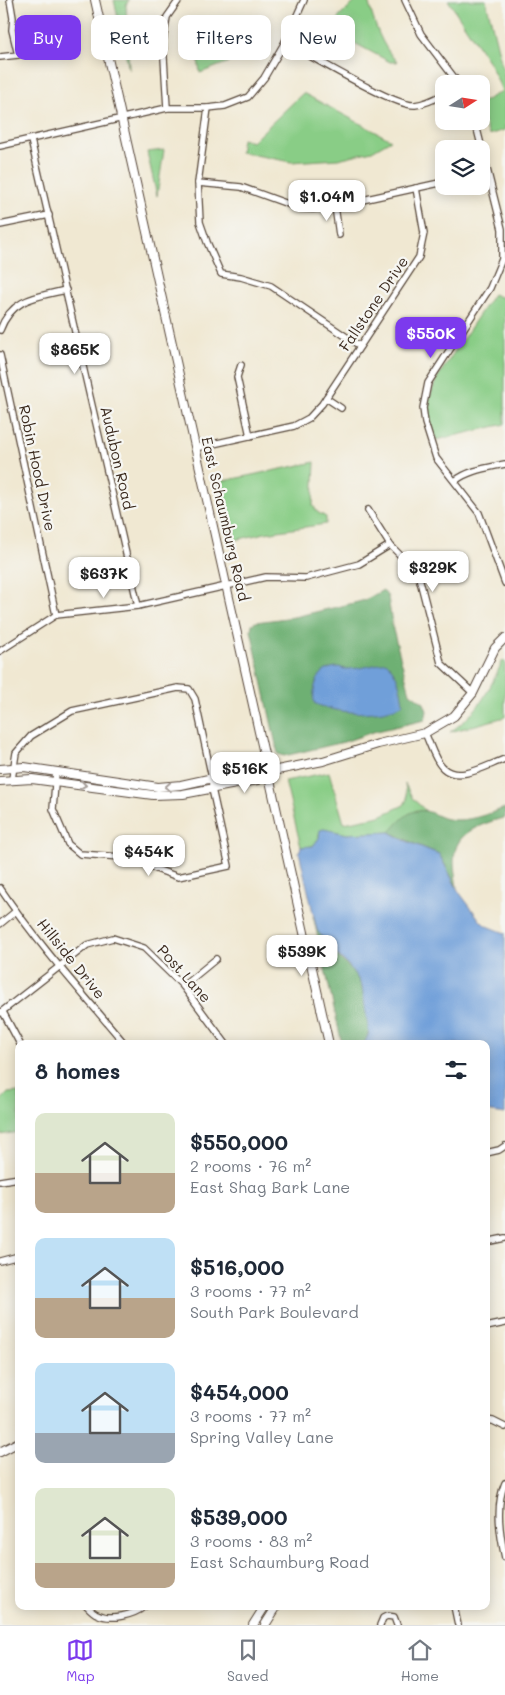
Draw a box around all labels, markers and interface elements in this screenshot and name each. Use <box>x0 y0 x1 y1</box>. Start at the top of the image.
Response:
chip: Buy <box>15 15 81 60</box>
chip: Rent <box>91 15 168 60</box>
chip: Filters <box>178 15 271 60</box>
chip: New <box>281 15 355 60</box>
north arrow <box>435 75 490 130</box>
map controls <box>435 75 490 195</box>
button: layers <box>435 140 490 195</box>
pin: $1.04M <box>286 180 368 222</box>
text: $1.04M <box>299 185 355 206</box>
street label: Fallstone Drive <box>334 252 412 355</box>
pin: $550K <box>396 316 466 359</box>
text: $550K <box>406 322 456 343</box>
pin: $865K <box>40 332 110 375</box>
text: $865K <box>50 338 100 359</box>
street label: Robin Hood Drive <box>15 403 61 533</box>
street label: Audubon Road <box>96 404 140 511</box>
street label: East Schaumburg Road <box>197 435 255 603</box>
pin: $329K <box>398 550 468 593</box>
pin: $637K <box>69 556 139 599</box>
text: $329K <box>409 556 457 577</box>
text: $637K <box>80 562 128 583</box>
pin: $516K <box>210 752 280 794</box>
text: $516K <box>222 757 268 778</box>
one-way arrow <box>79 779 87 790</box>
one-way arrow <box>164 781 172 792</box>
pin: $454K <box>114 834 184 877</box>
text: $454K <box>124 840 174 861</box>
street label: Hillside Drive <box>33 914 110 1003</box>
pin: $539K <box>267 934 337 977</box>
street label: Post Lane <box>153 940 216 1007</box>
text: $539K <box>278 940 326 961</box>
icon: filters <box>442 1056 470 1084</box>
text: 8 homes <box>35 1057 120 1084</box>
text: $550,000 <box>190 1128 288 1155</box>
icon: home <box>75 1133 135 1193</box>
text: 2 rooms · 76 m² <box>190 1155 311 1176</box>
text: East Shag Bark Lane <box>190 1176 350 1197</box>
text: $516,000 <box>190 1253 284 1280</box>
icon: home <box>75 1258 135 1318</box>
text: 3 rooms · 77 m² <box>190 1280 311 1301</box>
text: South Park Boulevard <box>190 1301 359 1322</box>
text: $454,000 <box>190 1378 289 1405</box>
icon: home <box>75 1383 135 1443</box>
text: 3 rooms · 77 m² <box>190 1405 311 1426</box>
text: Spring Valley Lane <box>190 1426 334 1447</box>
text: $539,000 <box>190 1503 287 1530</box>
icon: home <box>75 1508 135 1568</box>
text: 3 rooms · 83 m² <box>190 1530 312 1551</box>
text: East Schaumburg Road <box>190 1551 369 1572</box>
tab: Map <box>66 1636 95 1685</box>
tab: Saved <box>227 1636 268 1685</box>
tab: Home <box>401 1636 439 1685</box>

